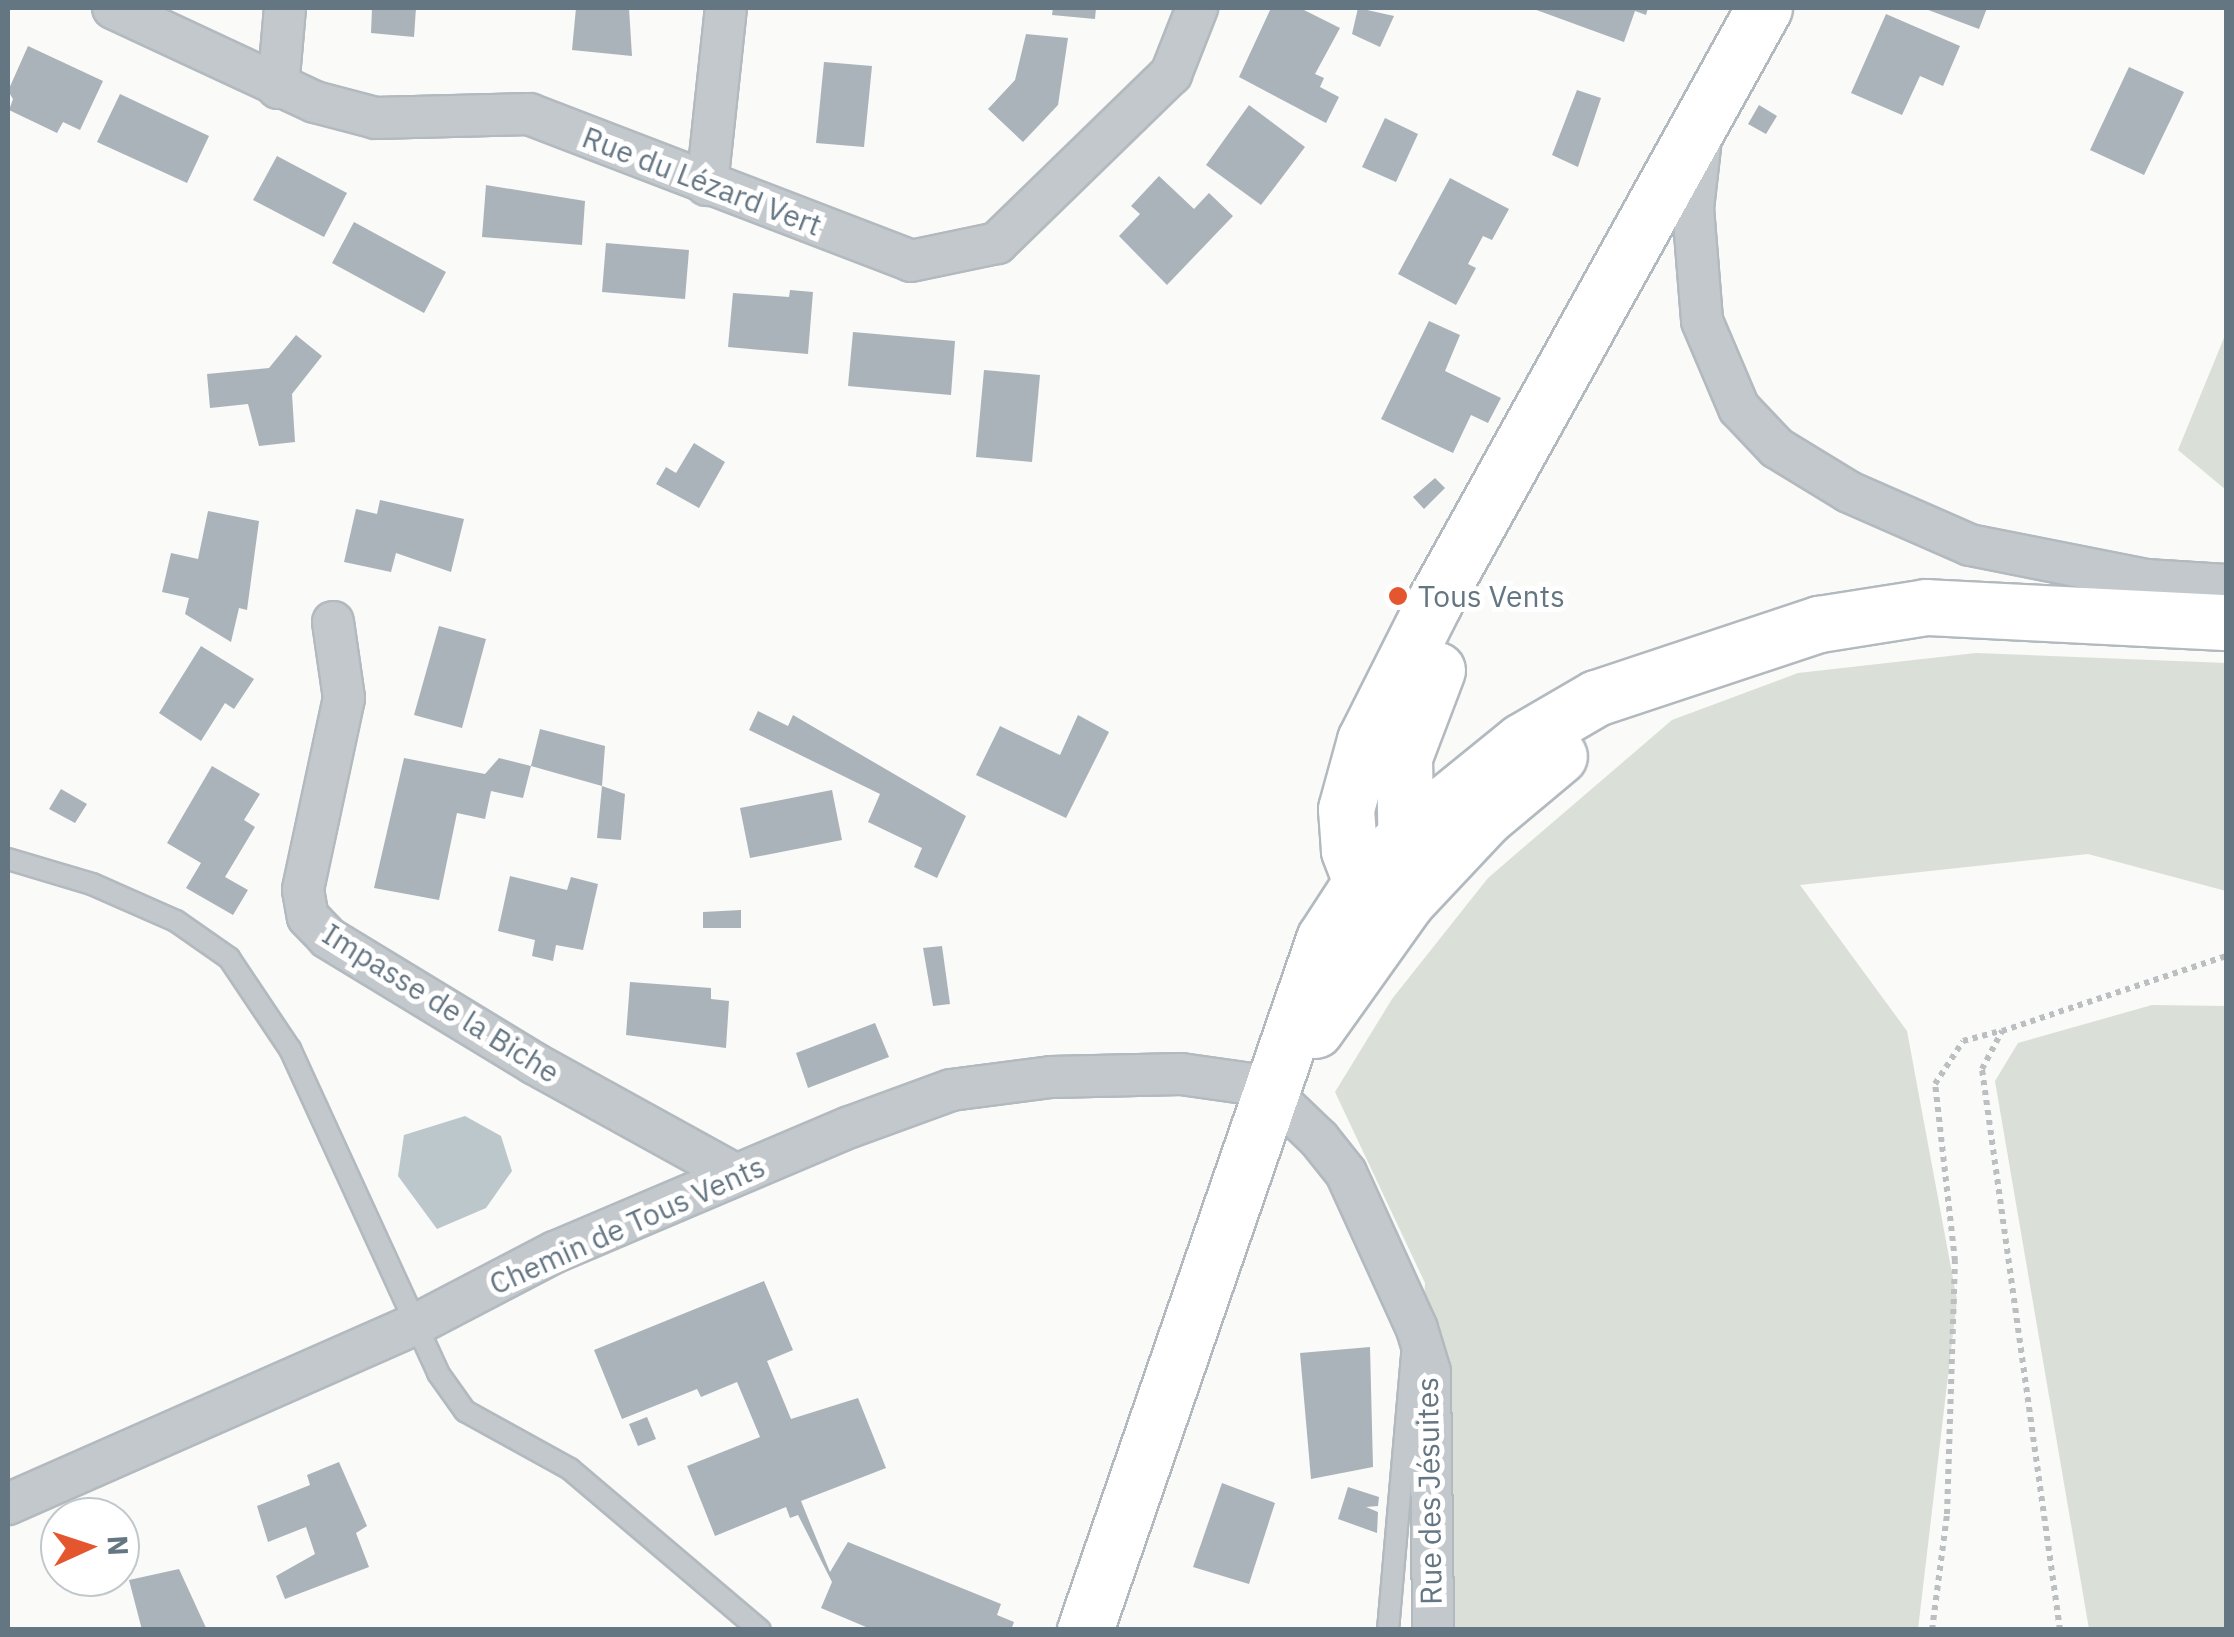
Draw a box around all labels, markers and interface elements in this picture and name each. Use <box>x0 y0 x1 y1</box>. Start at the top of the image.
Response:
street label: Rue du Lézard Vert <box>577 119 827 243</box>
place label: Tous Vents <box>1418 578 1565 614</box>
marker: Tous Vents <box>1387 585 1409 607</box>
street label: Impasse de la Biche <box>316 916 566 1090</box>
street label: Chemin de Tous Vents <box>484 1148 770 1302</box>
street label: Rue des Jésuites <box>1409 1377 1449 1605</box>
north arrow <box>40 1497 140 1597</box>
text: N <box>99 1534 137 1557</box>

